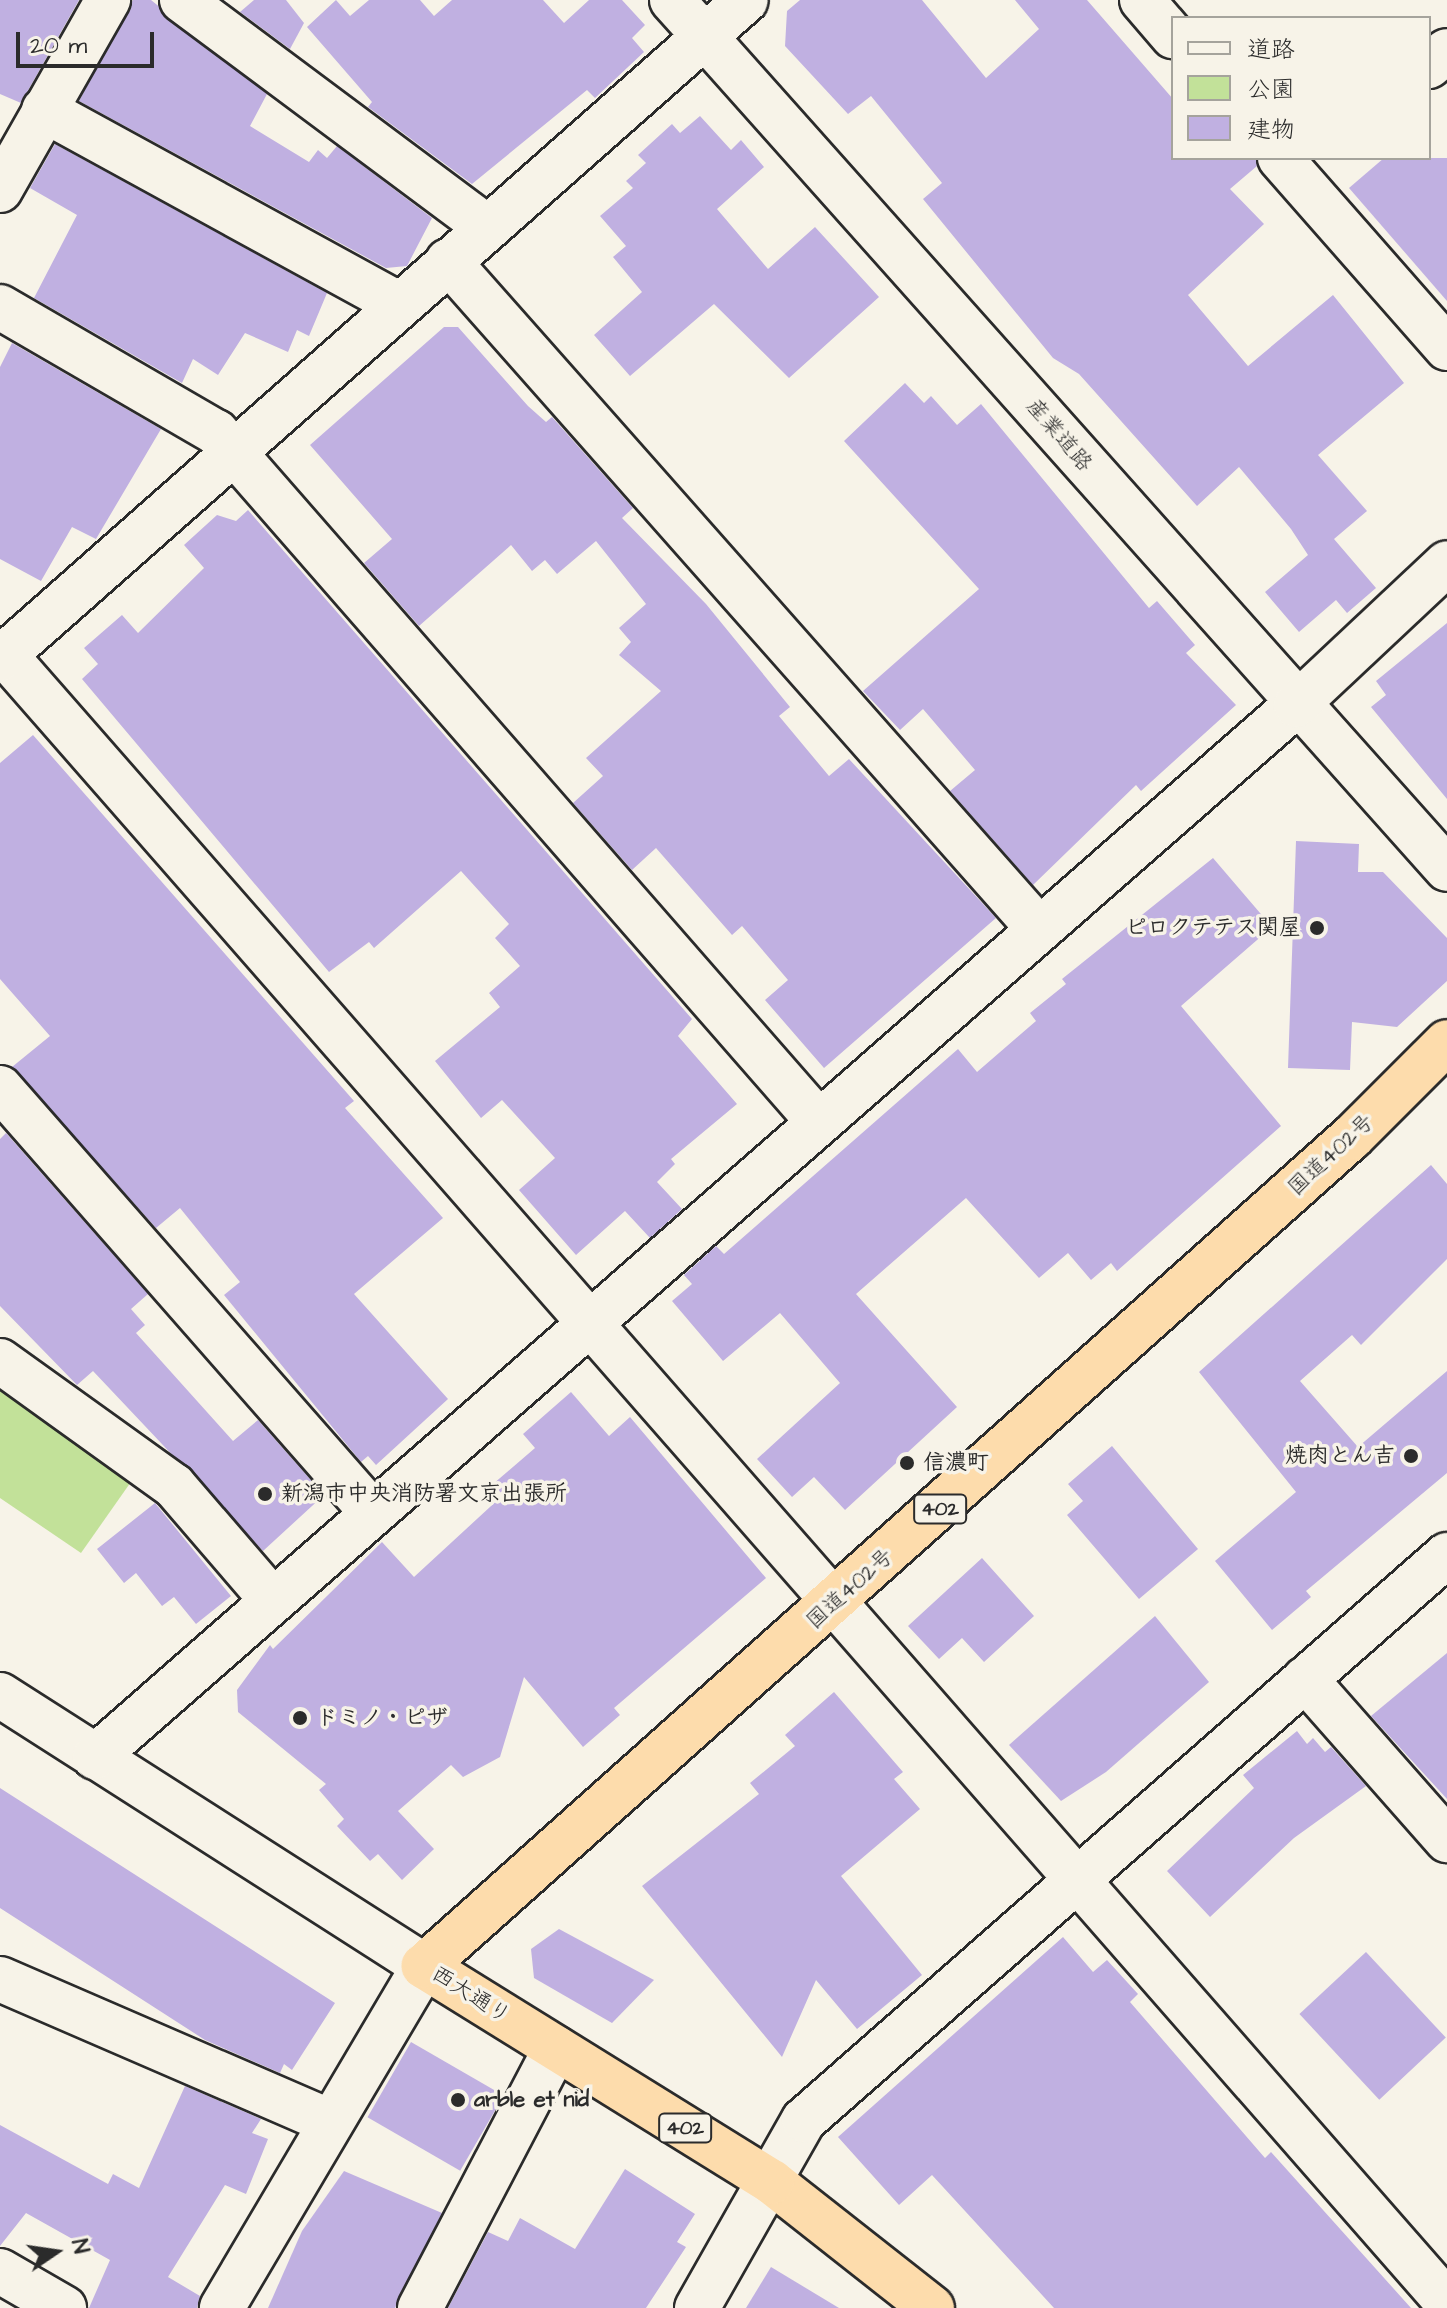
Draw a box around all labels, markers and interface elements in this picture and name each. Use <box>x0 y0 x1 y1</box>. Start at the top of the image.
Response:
scale bar <box>20 16 158 66</box>
legend <box>1171 16 1431 160</box>
text: 20 m <box>30 29 87 63</box>
text: 道路 <box>1247 33 1295 67</box>
text: 公園 <box>1247 73 1295 107</box>
text: 建物 <box>1247 113 1295 147</box>
street label: 産業道路 <box>1020 393 1098 477</box>
place label: ピロクテテス関屋 <box>1125 915 1301 941</box>
marker: ピロクテテス関屋 <box>1308 919 1326 937</box>
street label: 国道402号 <box>1283 1109 1379 1201</box>
place label: 焼肉とん吉 <box>1285 1443 1395 1469</box>
marker: 焼肉とん吉 <box>1402 1447 1420 1465</box>
place label: 信濃町 <box>923 1450 989 1476</box>
marker: 信濃町 <box>898 1454 916 1472</box>
place label: 新潟市中央消防署文京出張所 <box>281 1481 567 1507</box>
marker: 新潟市中央消防署文京出張所 <box>256 1485 274 1503</box>
road number: 402 <box>912 1493 968 1525</box>
street label: 国道402号 <box>801 1543 899 1635</box>
place label: ドミノ・ピザ <box>316 1705 448 1731</box>
marker: ドミノ・ピザ <box>291 1709 309 1727</box>
street label: 西大通り <box>427 1960 515 2030</box>
place label: arble et nid <box>474 2087 589 2113</box>
marker: arble et nid <box>449 2091 467 2109</box>
road number: 402 <box>657 2112 713 2144</box>
north arrow <box>16 2212 96 2292</box>
text: N <box>63 2236 97 2257</box>

